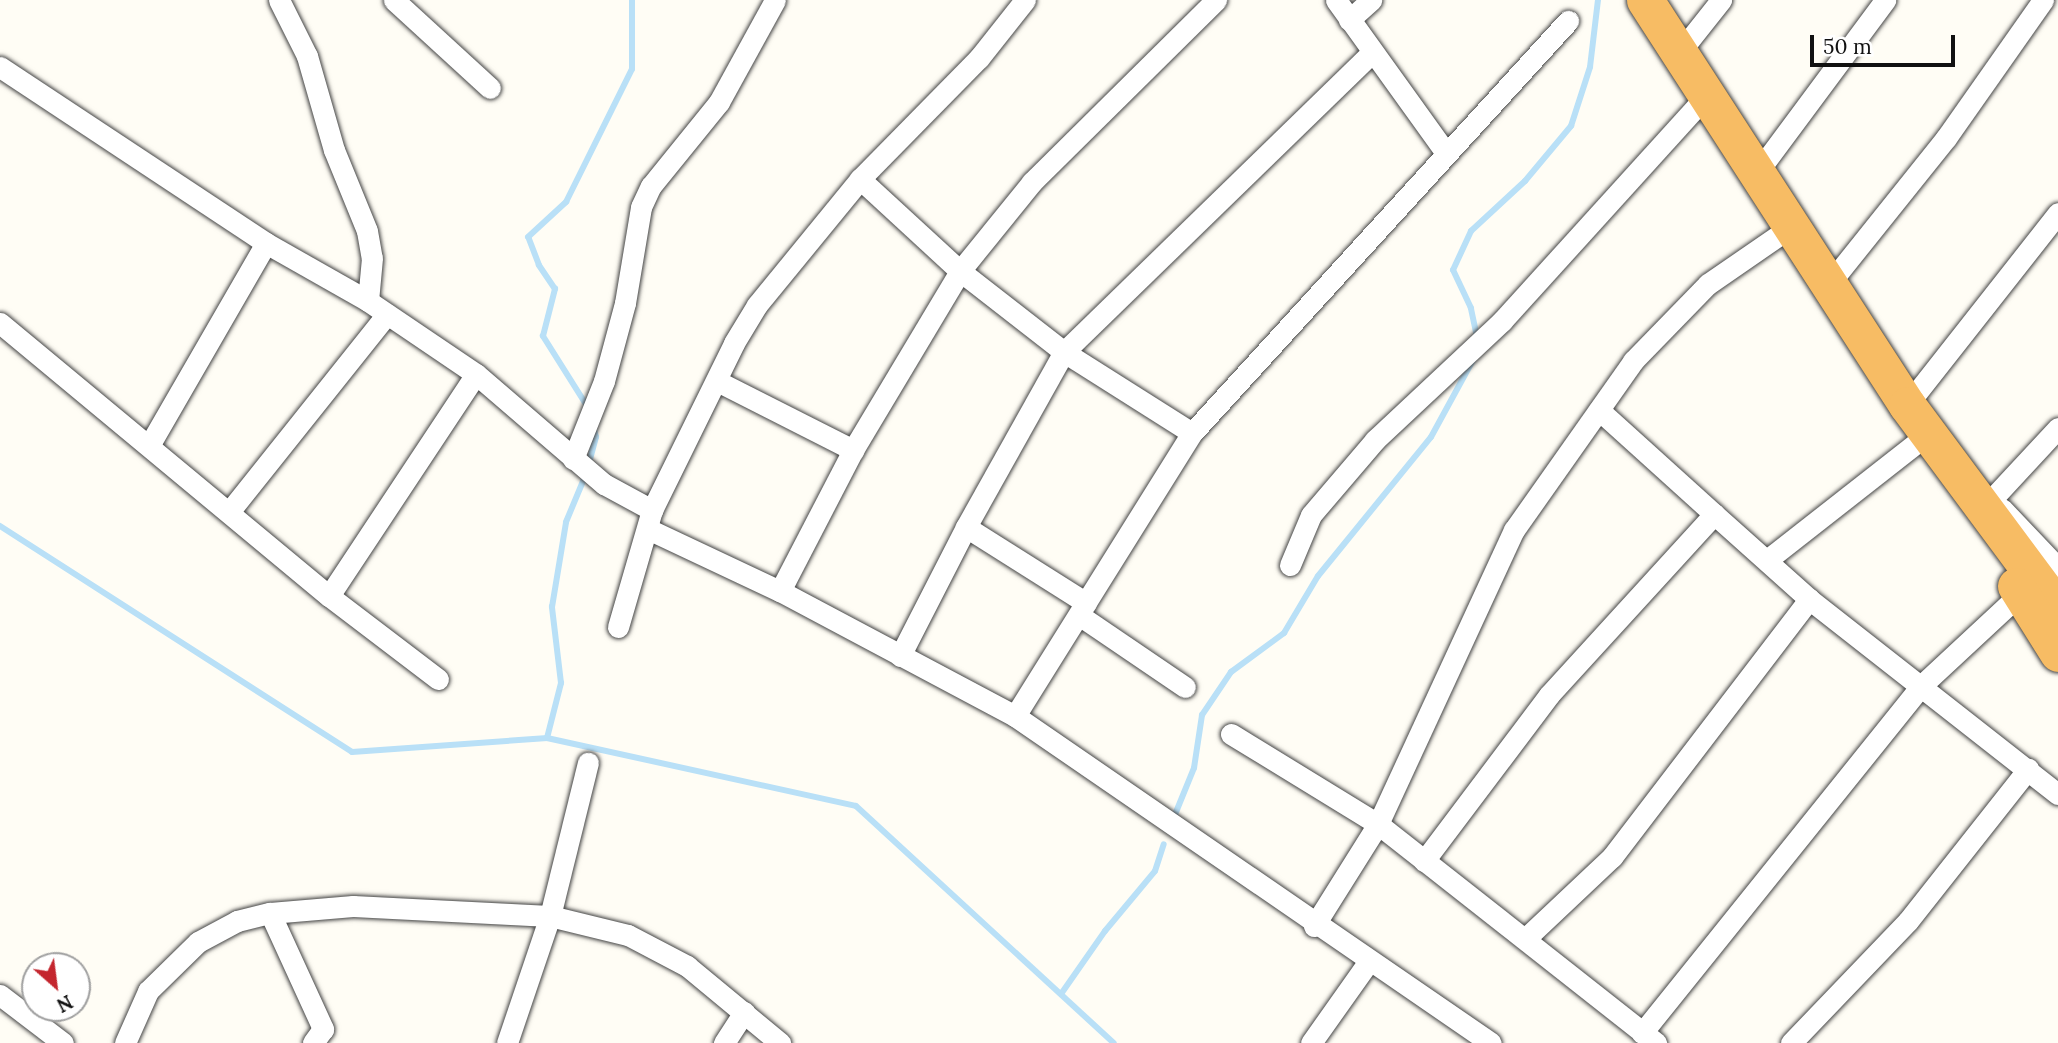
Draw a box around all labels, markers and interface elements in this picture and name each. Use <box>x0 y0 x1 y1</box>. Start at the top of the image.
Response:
scale bar <box>1813 21 1958 65</box>
text: 50 m <box>1823 33 1872 60</box>
north arrow <box>21 952 91 1022</box>
text: N <box>53 990 77 1018</box>

